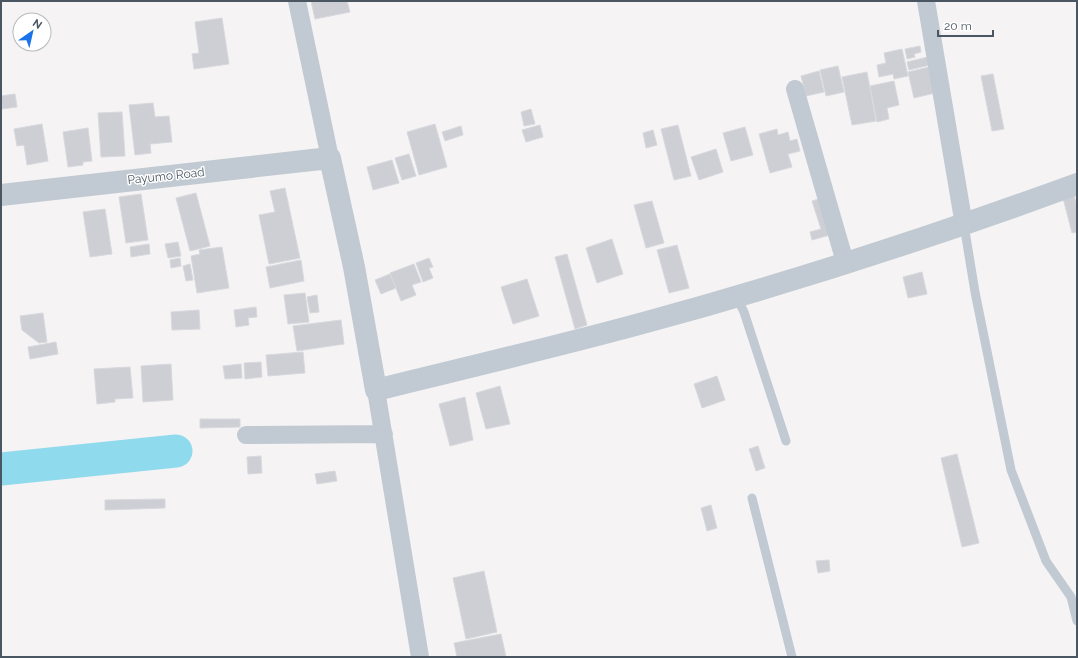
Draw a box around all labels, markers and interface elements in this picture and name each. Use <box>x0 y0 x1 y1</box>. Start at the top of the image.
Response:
north arrow <box>12 12 52 52</box>
scale bar <box>938 12 993 38</box>
text: N <box>30 16 44 32</box>
text: 20 m <box>944 19 972 33</box>
street label: Payumo Road <box>127 165 205 187</box>

